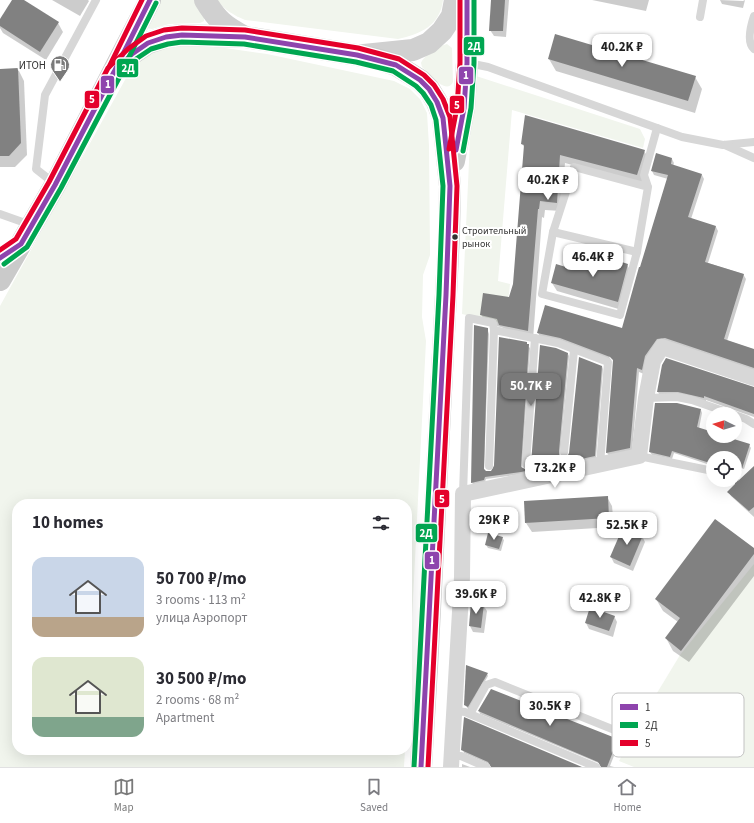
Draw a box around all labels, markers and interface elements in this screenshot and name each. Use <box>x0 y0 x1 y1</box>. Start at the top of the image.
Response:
pin: 40.2K ₽ <box>585 34 659 68</box>
line badge: 2Д <box>463 36 485 56</box>
text: 40.2K ₽ <box>601 38 643 56</box>
text: 2Д <box>467 39 481 54</box>
fuel station icon: ИТОН <box>49 54 71 82</box>
place label: ИТОН <box>19 58 46 73</box>
line badge: 2Д <box>116 58 139 78</box>
text: 2Д <box>121 61 135 76</box>
line badge: 1 <box>458 66 474 85</box>
text: 1 <box>463 68 469 83</box>
line badge: 1 <box>100 75 115 94</box>
text: 1 <box>105 77 111 92</box>
line badge: 5 <box>84 90 100 109</box>
text: 5 <box>89 92 95 107</box>
line badge: 5 <box>449 95 465 114</box>
text: 5 <box>454 98 460 113</box>
pin: 40.2K ₽ <box>511 167 585 201</box>
text: 40.2K ₽ <box>527 171 569 189</box>
place label: Строительный рынок <box>462 224 526 251</box>
marker: Строительный рынок <box>450 232 460 242</box>
pin: 46.4K ₽ <box>556 244 630 278</box>
text: 46.4K ₽ <box>572 248 614 266</box>
pin: 50.7K ₽ <box>494 373 568 407</box>
text: 50.7K ₽ <box>510 377 552 395</box>
north arrow <box>706 407 742 443</box>
map controls <box>706 407 742 487</box>
button: locate <box>706 451 742 487</box>
pin: 73.2K ₽ <box>518 455 592 489</box>
text: 73.2K ₽ <box>534 459 576 477</box>
line badge: 5 <box>434 489 450 508</box>
text: 5 <box>439 492 445 507</box>
pin: 29K ₽ <box>466 507 522 541</box>
text: 10 homes <box>32 511 103 535</box>
text: 29K ₽ <box>478 511 510 529</box>
icon: filters <box>370 512 392 534</box>
pin: 52.5K ₽ <box>590 512 664 546</box>
text: 52.5K ₽ <box>606 516 648 534</box>
line badge: 2Д <box>415 523 438 543</box>
text: 2Д <box>419 526 433 541</box>
line badge: 1 <box>424 551 440 570</box>
text: 1 <box>429 553 435 568</box>
text: 50 700 ₽/mo <box>156 567 246 591</box>
icon: home <box>64 573 112 621</box>
pin: 39.6K ₽ <box>439 581 513 615</box>
text: 39.6K ₽ <box>455 585 497 603</box>
pin: 42.8K ₽ <box>563 585 637 619</box>
text: 42.8K ₽ <box>579 589 621 607</box>
text: 3 rooms · 113 m² <box>156 591 246 609</box>
text: улица Аэропорт <box>156 609 247 627</box>
text: 30 500 ₽/mo <box>156 667 246 691</box>
icon: home <box>64 673 112 721</box>
text: 2 rooms · 68 m² <box>156 691 239 709</box>
pin: 30.5K ₽ <box>513 693 587 727</box>
legend <box>612 693 744 757</box>
text: 30.5K ₽ <box>529 697 571 715</box>
text: 1 <box>645 700 650 715</box>
text: Apartment <box>156 709 214 727</box>
text: 2Д <box>645 718 658 733</box>
text: 5 <box>645 736 650 751</box>
tab: Map <box>113 776 135 815</box>
tab: Saved <box>360 776 388 815</box>
tab: Home <box>614 776 641 815</box>

